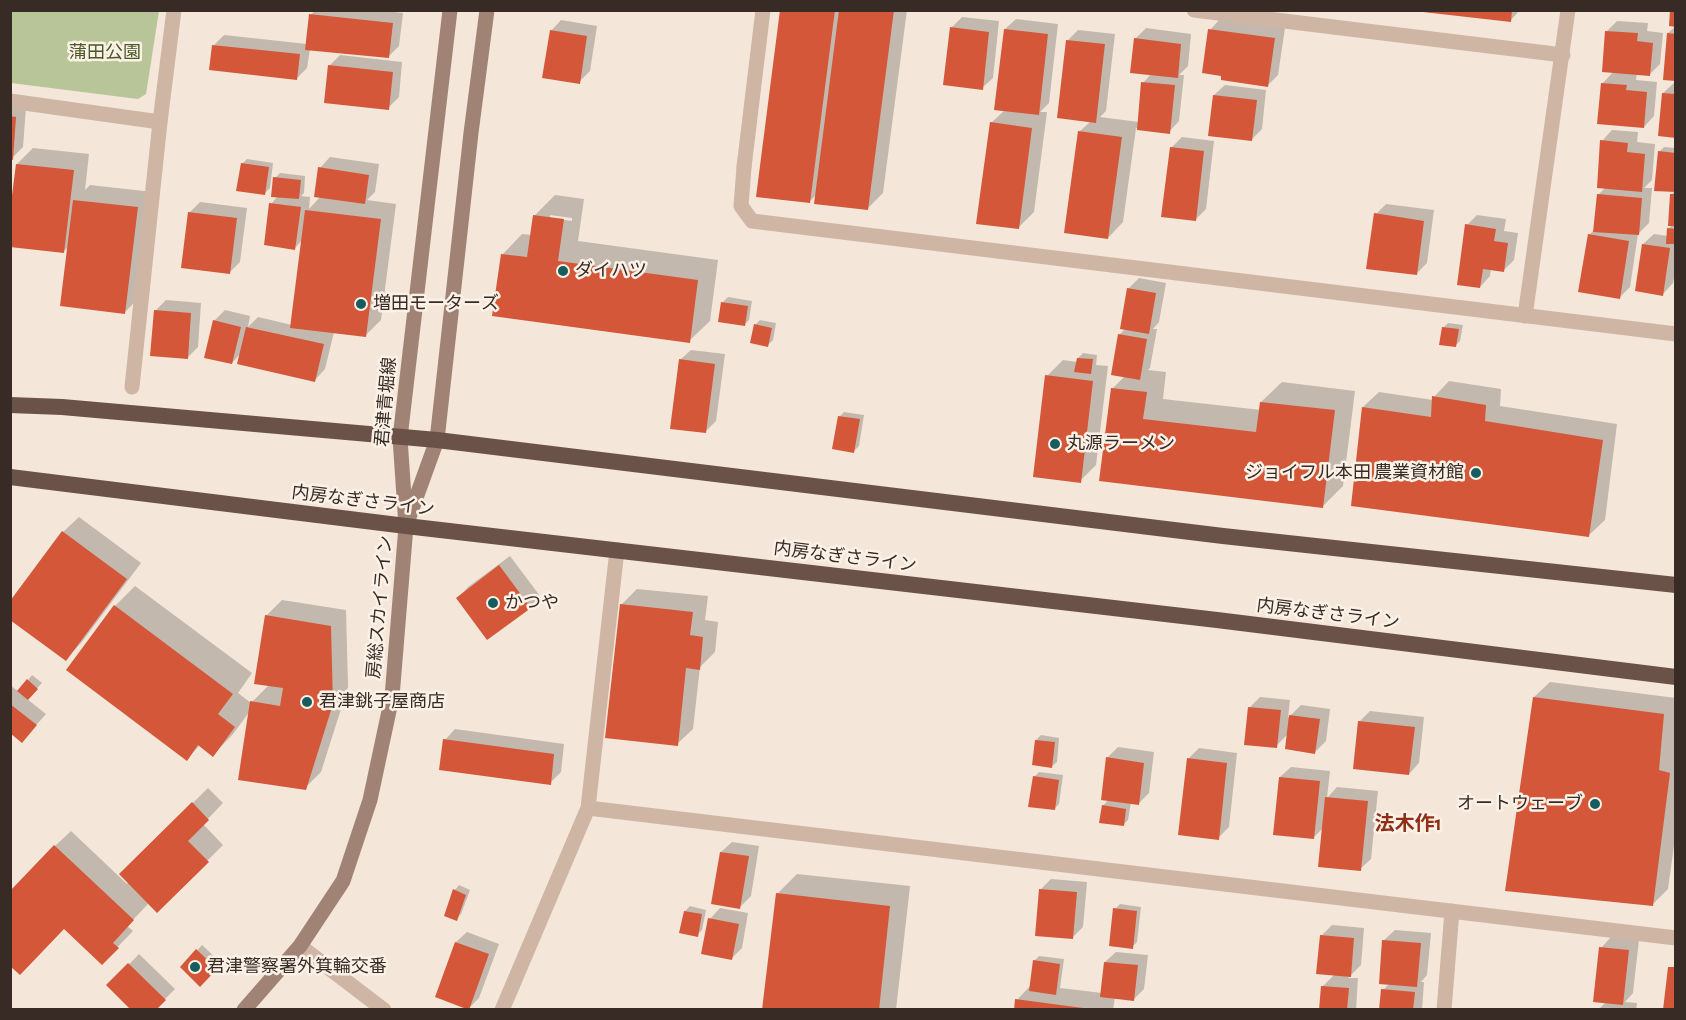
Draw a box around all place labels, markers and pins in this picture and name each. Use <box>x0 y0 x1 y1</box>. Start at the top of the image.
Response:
place label: ダイハツ <box>575 260 647 282</box>
marker: ダイハツ <box>556 264 570 278</box>
place label: 増田モーターズ <box>373 293 499 315</box>
marker: 増田モーターズ <box>354 297 368 311</box>
place label: 丸源ラーメン <box>1067 433 1175 455</box>
marker: 丸源ラーメン <box>1048 437 1062 451</box>
place label: ジョイフル本田 農業資材館 <box>1245 462 1464 484</box>
marker: ジョイフル本田 農業資材館 <box>1469 466 1483 480</box>
place label: かつや <box>505 592 559 614</box>
marker: かつや <box>486 596 500 610</box>
place label: 君津銚子屋商店 <box>319 691 445 713</box>
marker: 君津銚子屋商店 <box>300 695 314 709</box>
place label: オートウェーブ <box>1457 793 1583 815</box>
marker: オートウェーブ <box>1588 797 1602 811</box>
place label: 君津警察署外箕輪交番 <box>207 956 387 978</box>
marker: 君津警察署外箕輪交番 <box>188 960 202 974</box>

